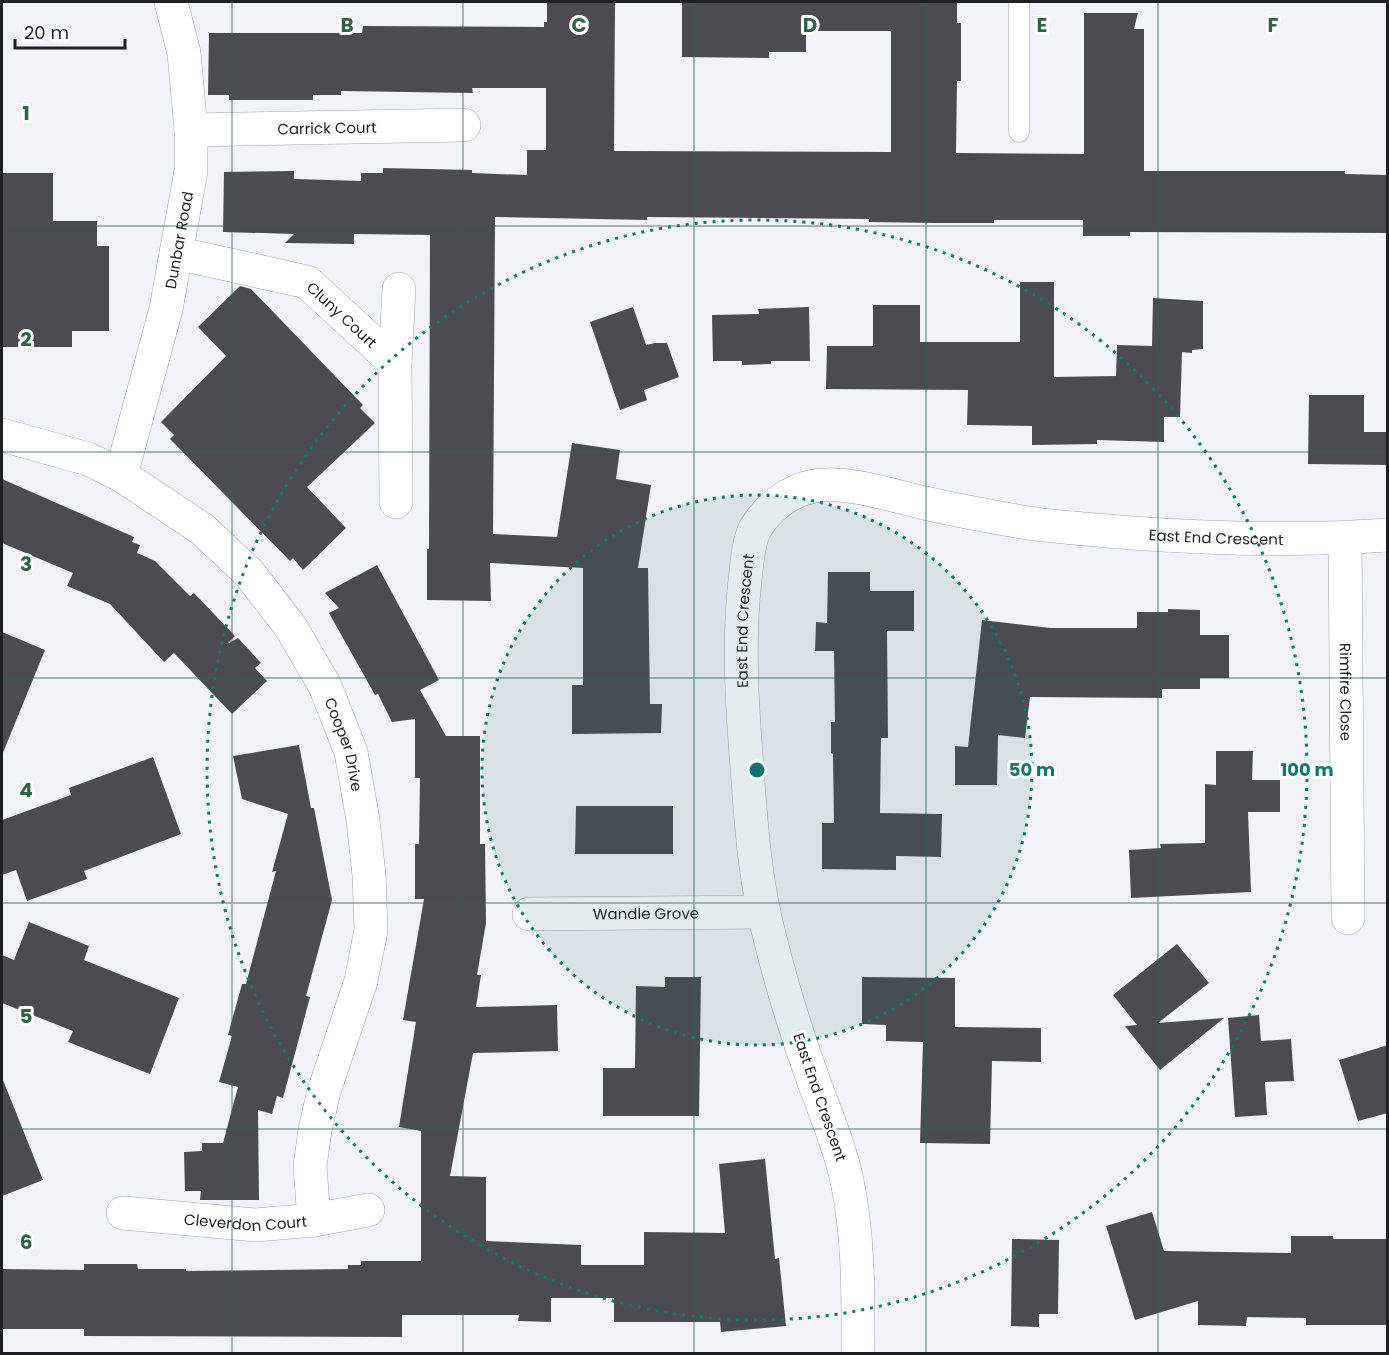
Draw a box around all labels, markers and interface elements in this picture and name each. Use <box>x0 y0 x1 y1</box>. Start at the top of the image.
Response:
text: B <box>340 11 354 39</box>
text: C <box>571 11 587 39</box>
text: D <box>803 11 817 39</box>
text: E <box>1037 11 1047 39</box>
text: F <box>1268 11 1279 39</box>
scale bar <box>15 12 124 50</box>
text: 20 m <box>24 20 69 45</box>
text: 1 <box>22 99 30 127</box>
street label: Carrick Court <box>277 116 377 139</box>
street label: Dunbar Road <box>159 190 198 291</box>
street label: Cluny Court <box>302 277 382 352</box>
text: 2 <box>20 325 32 353</box>
street label: East End Crescent <box>1148 524 1283 549</box>
text: 3 <box>20 550 32 578</box>
street label: East End Crescent <box>731 552 758 688</box>
street label: Rimfire Close <box>1335 643 1357 741</box>
street label: Cooper Drive <box>320 694 368 793</box>
text: 50 m <box>1009 757 1055 782</box>
text: 100 m <box>1280 757 1334 782</box>
centre of rings <box>747 760 767 780</box>
text: 4 <box>19 776 33 804</box>
street label: Wandle Grove <box>593 902 699 924</box>
text: 5 <box>20 1002 33 1030</box>
street label: East End Crescent <box>788 1030 852 1164</box>
street label: Cleverdon Court <box>183 1208 308 1236</box>
text: 6 <box>20 1228 32 1256</box>

